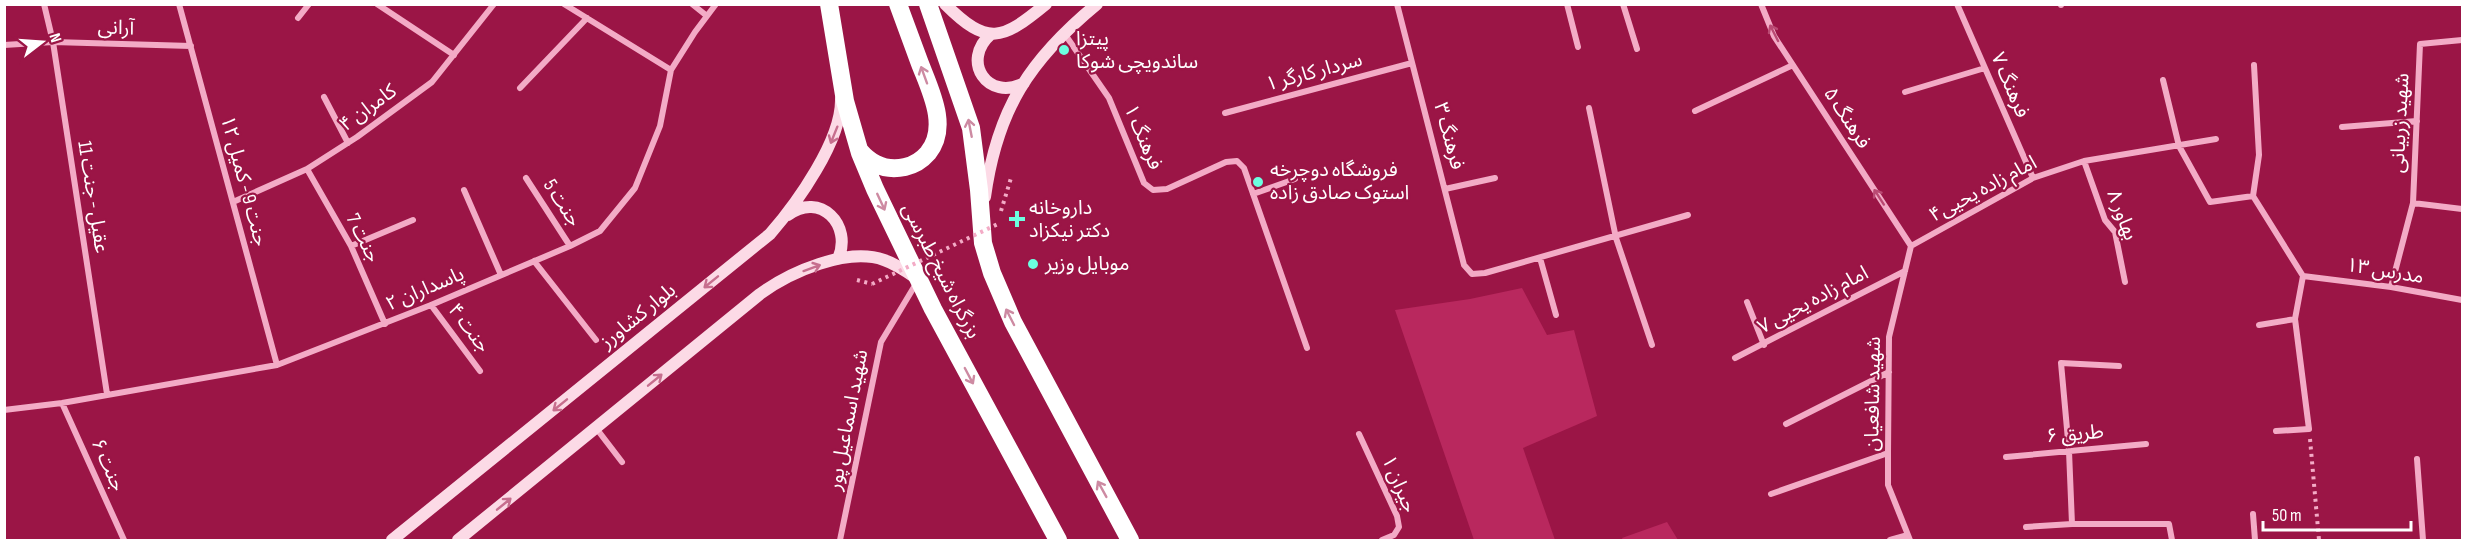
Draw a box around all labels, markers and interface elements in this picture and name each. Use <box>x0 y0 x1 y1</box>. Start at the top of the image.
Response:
north arrow <box>12 12 72 72</box>
street label: آرانی <box>97 15 136 41</box>
one-way arrow <box>1768 25 1779 43</box>
place label: پیتزا ساندویچی شوکا <box>1076 27 1198 74</box>
text: N <box>45 31 65 45</box>
marker: پیتزا ساندویچی شوکا <box>1057 43 1071 57</box>
street label: سردار کارگر ۱ <box>1263 48 1365 96</box>
street label: فرهنگ ۷ <box>1986 49 2034 121</box>
one-way arrow <box>917 66 928 84</box>
street label: شهید زربیانی <box>2385 72 2415 174</box>
street label: کامران ۴ <box>335 79 402 137</box>
street label: فرهنگ ۵ <box>1818 83 1876 153</box>
street label: فرهنگ ۳ <box>1429 100 1469 172</box>
street label: فرهنگ ۱ <box>1119 101 1167 173</box>
street label: جنت 9 - کمیل ۱۲ <box>215 113 273 249</box>
one-way arrow <box>964 119 975 138</box>
one-way arrow <box>828 125 839 143</box>
street label: عقیل - جنت 11 <box>72 139 114 255</box>
street label: امام زاده یحیی۴ <box>1925 151 2042 229</box>
place label: فروشگاه دوچرخه استوک صادق زاده <box>1270 158 1409 205</box>
street label: جنت 5 <box>538 175 586 231</box>
marker: فروشگاه دوچرخه استوک صادق زاده <box>1251 175 1265 189</box>
street label: بهاور ۸ <box>2101 186 2143 244</box>
one-way arrow <box>1873 190 1885 206</box>
one-way arrow <box>876 193 888 211</box>
place label: داروخانه دکتر نیکزاد <box>1029 196 1110 243</box>
street label: بزرگراه شیخ طبرسی <box>895 199 986 344</box>
street label: جنت 7 <box>341 210 385 266</box>
marker: داروخانه دکتر نیکزاد <box>1010 212 1024 226</box>
place label: موبایل وزیر <box>1044 252 1129 276</box>
street label: مدرس ۱۳ <box>2345 253 2425 289</box>
marker: موبایل وزیر <box>1026 257 1040 271</box>
street label: امام زاده یحیی ۷ <box>1754 261 1873 341</box>
street label: پاسداران ۲ <box>382 262 468 316</box>
one-way arrow <box>803 262 821 273</box>
one-way arrow <box>703 276 719 289</box>
street label: بلوار کشاورز <box>594 278 681 355</box>
street label: جنت ۴ <box>443 299 495 357</box>
one-way arrow <box>1004 308 1016 326</box>
street label: شهید شافعیان <box>1860 336 1886 452</box>
street label: شهید اسماعیل پور <box>822 348 874 493</box>
one-way arrow <box>963 367 975 384</box>
one-way arrow <box>647 374 663 387</box>
one-way arrow <box>552 398 568 411</box>
street label: طریق ۶ <box>2045 420 2105 448</box>
street label: جنت ۶ <box>86 435 130 495</box>
street label: جیران ۱ <box>1376 452 1422 516</box>
one-way arrow <box>1095 481 1107 498</box>
scale bar <box>2263 494 2412 532</box>
one-way arrow <box>496 497 512 510</box>
text: 50 m <box>2272 505 2302 526</box>

